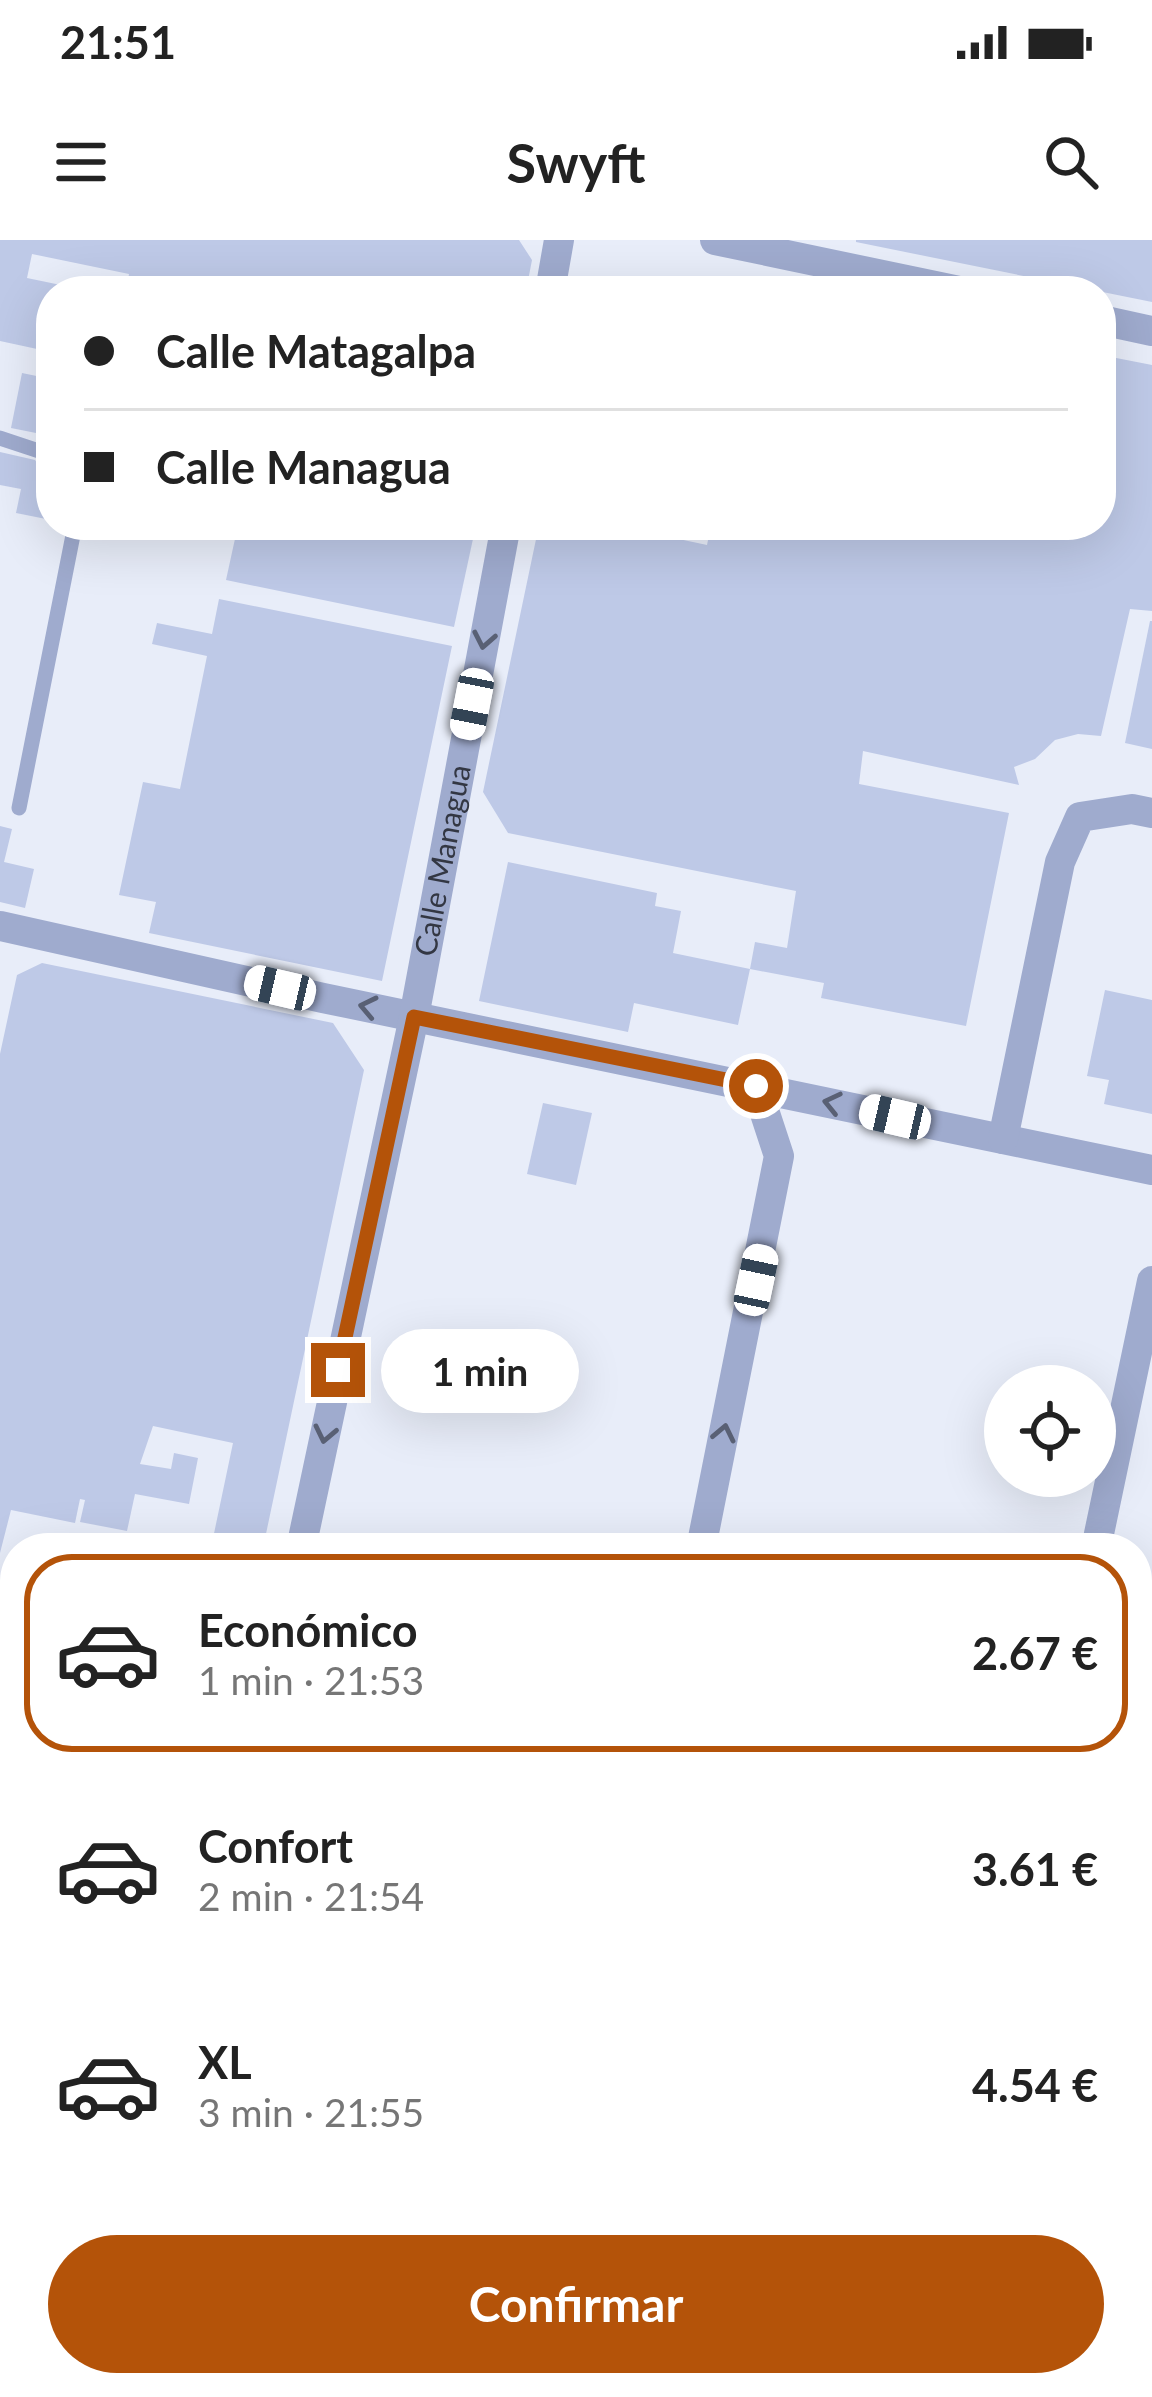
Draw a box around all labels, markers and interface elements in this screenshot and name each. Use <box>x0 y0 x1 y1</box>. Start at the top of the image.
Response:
text: 21:51 <box>60 15 176 69</box>
icon: menu <box>48 129 114 195</box>
icon: search <box>1038 129 1104 195</box>
text: Swyft <box>507 130 645 195</box>
text: Calle Matagalpa <box>156 324 476 378</box>
text: Calle Managua <box>156 440 451 494</box>
one-way arrow <box>473 630 498 650</box>
car <box>447 665 497 743</box>
street label: Calle Managua <box>406 762 477 959</box>
car <box>241 962 319 1014</box>
one-way arrow <box>358 995 378 1021</box>
route start <box>729 1059 783 1113</box>
car <box>856 1091 934 1143</box>
one-way arrow <box>822 1092 842 1117</box>
car <box>731 1241 781 1319</box>
callout: 1 min <box>380 1328 578 1412</box>
route end <box>311 1343 365 1397</box>
text: 1 min <box>432 1348 528 1394</box>
map controls <box>984 1365 1116 1497</box>
button: locate <box>984 1365 1116 1497</box>
one-way arrow <box>313 1424 339 1444</box>
one-way arrow <box>711 1424 736 1444</box>
icon: car <box>54 1599 162 1707</box>
text: Económico <box>198 1603 418 1657</box>
text: 2.67 € <box>972 1626 1098 1680</box>
text: 1 min · 21:53 <box>198 1657 424 1703</box>
icon: car <box>54 1815 162 1923</box>
text: Confort <box>198 1819 353 1873</box>
text: 3.61 € <box>972 1842 1098 1896</box>
text: 2 min · 21:54 <box>198 1873 424 1919</box>
icon: car <box>54 2031 162 2139</box>
text: XL <box>198 2035 252 2089</box>
text: 4.54 € <box>972 2058 1098 2112</box>
text: 3 min · 21:55 <box>198 2089 424 2135</box>
button: Confirmar <box>48 2235 1104 2373</box>

